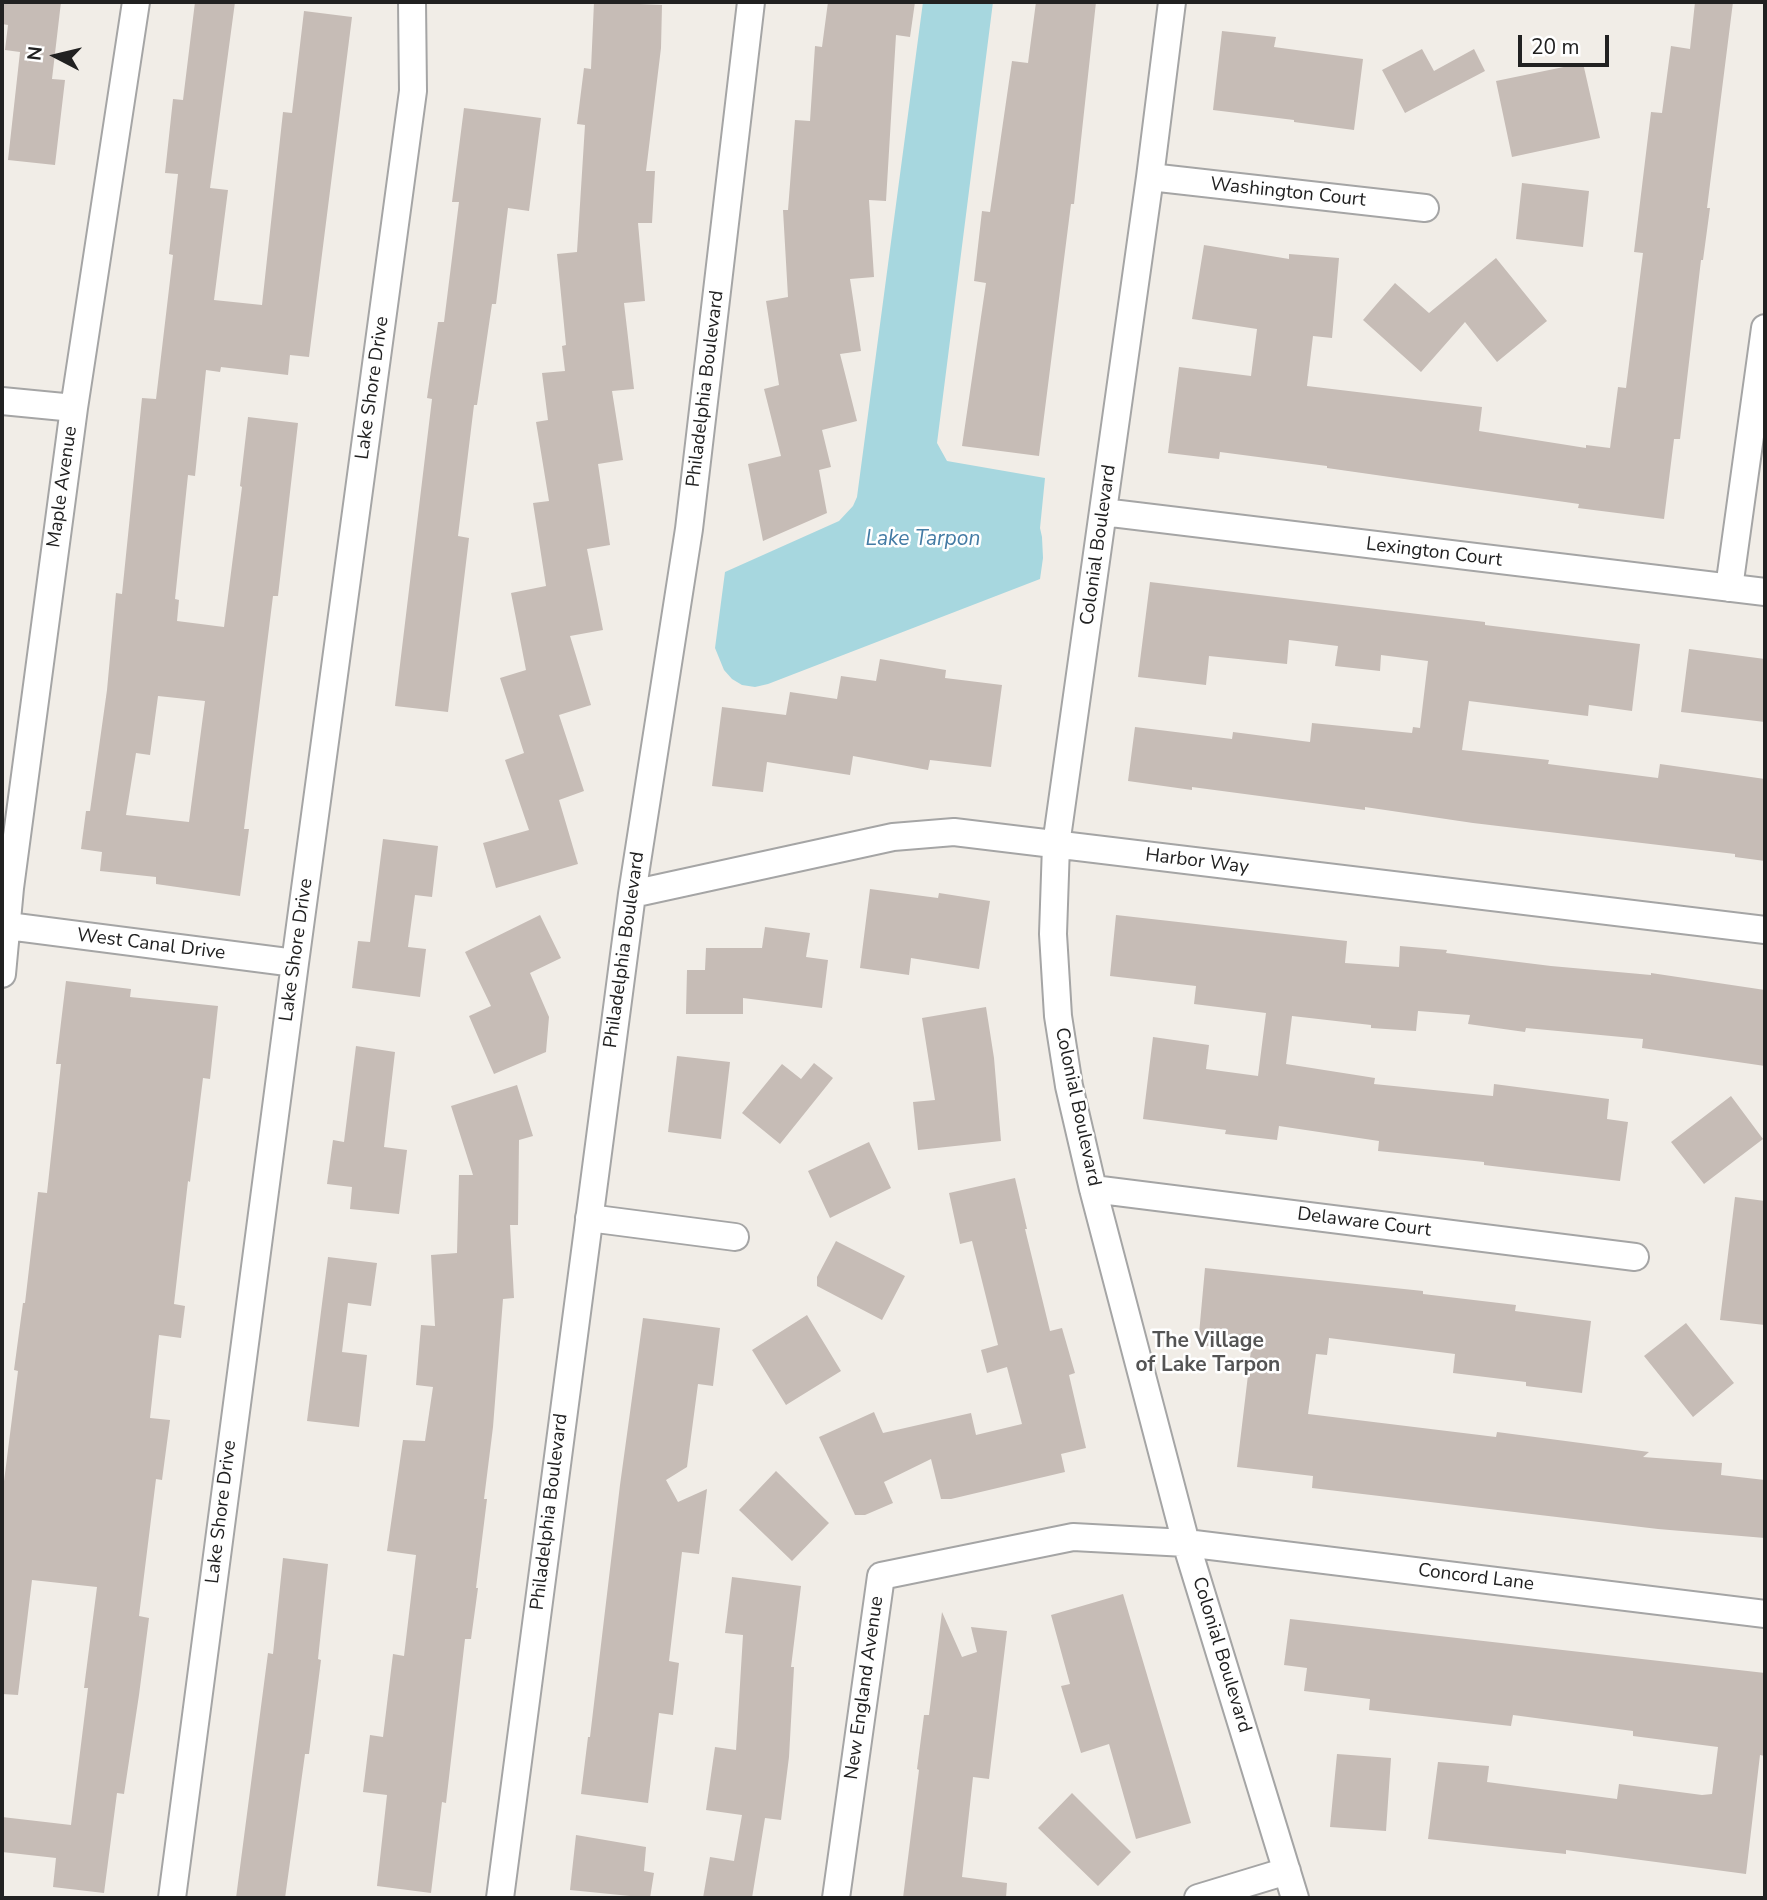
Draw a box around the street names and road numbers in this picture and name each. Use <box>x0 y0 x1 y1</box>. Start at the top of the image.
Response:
street label: Washington Court <box>1209 173 1367 213</box>
street label: Philadelphia Boulevard <box>683 289 729 489</box>
street label: Lake Shore Drive <box>352 315 394 461</box>
street label: Maple Avenue <box>43 425 83 549</box>
street label: Colonial Boulevard <box>1076 463 1122 627</box>
street label: Lexington Court <box>1365 533 1503 573</box>
street label: Harbor Way <box>1144 844 1250 880</box>
street label: Philadelphia Boulevard <box>600 850 650 1050</box>
street label: Lake Shore Drive <box>276 877 318 1023</box>
street label: West Canal Drive <box>75 925 227 965</box>
street label: Colonial Boulevard <box>1049 1026 1105 1188</box>
street label: Delaware Court <box>1296 1203 1432 1243</box>
street label: Philadelphia Boulevard <box>527 1412 573 1612</box>
street label: Lake Shore Drive <box>202 1439 242 1585</box>
street label: Concord Lane <box>1417 1560 1535 1596</box>
street label: Colonial Boulevard <box>1186 1574 1256 1736</box>
street label: New England Avenue <box>841 1595 889 1781</box>

